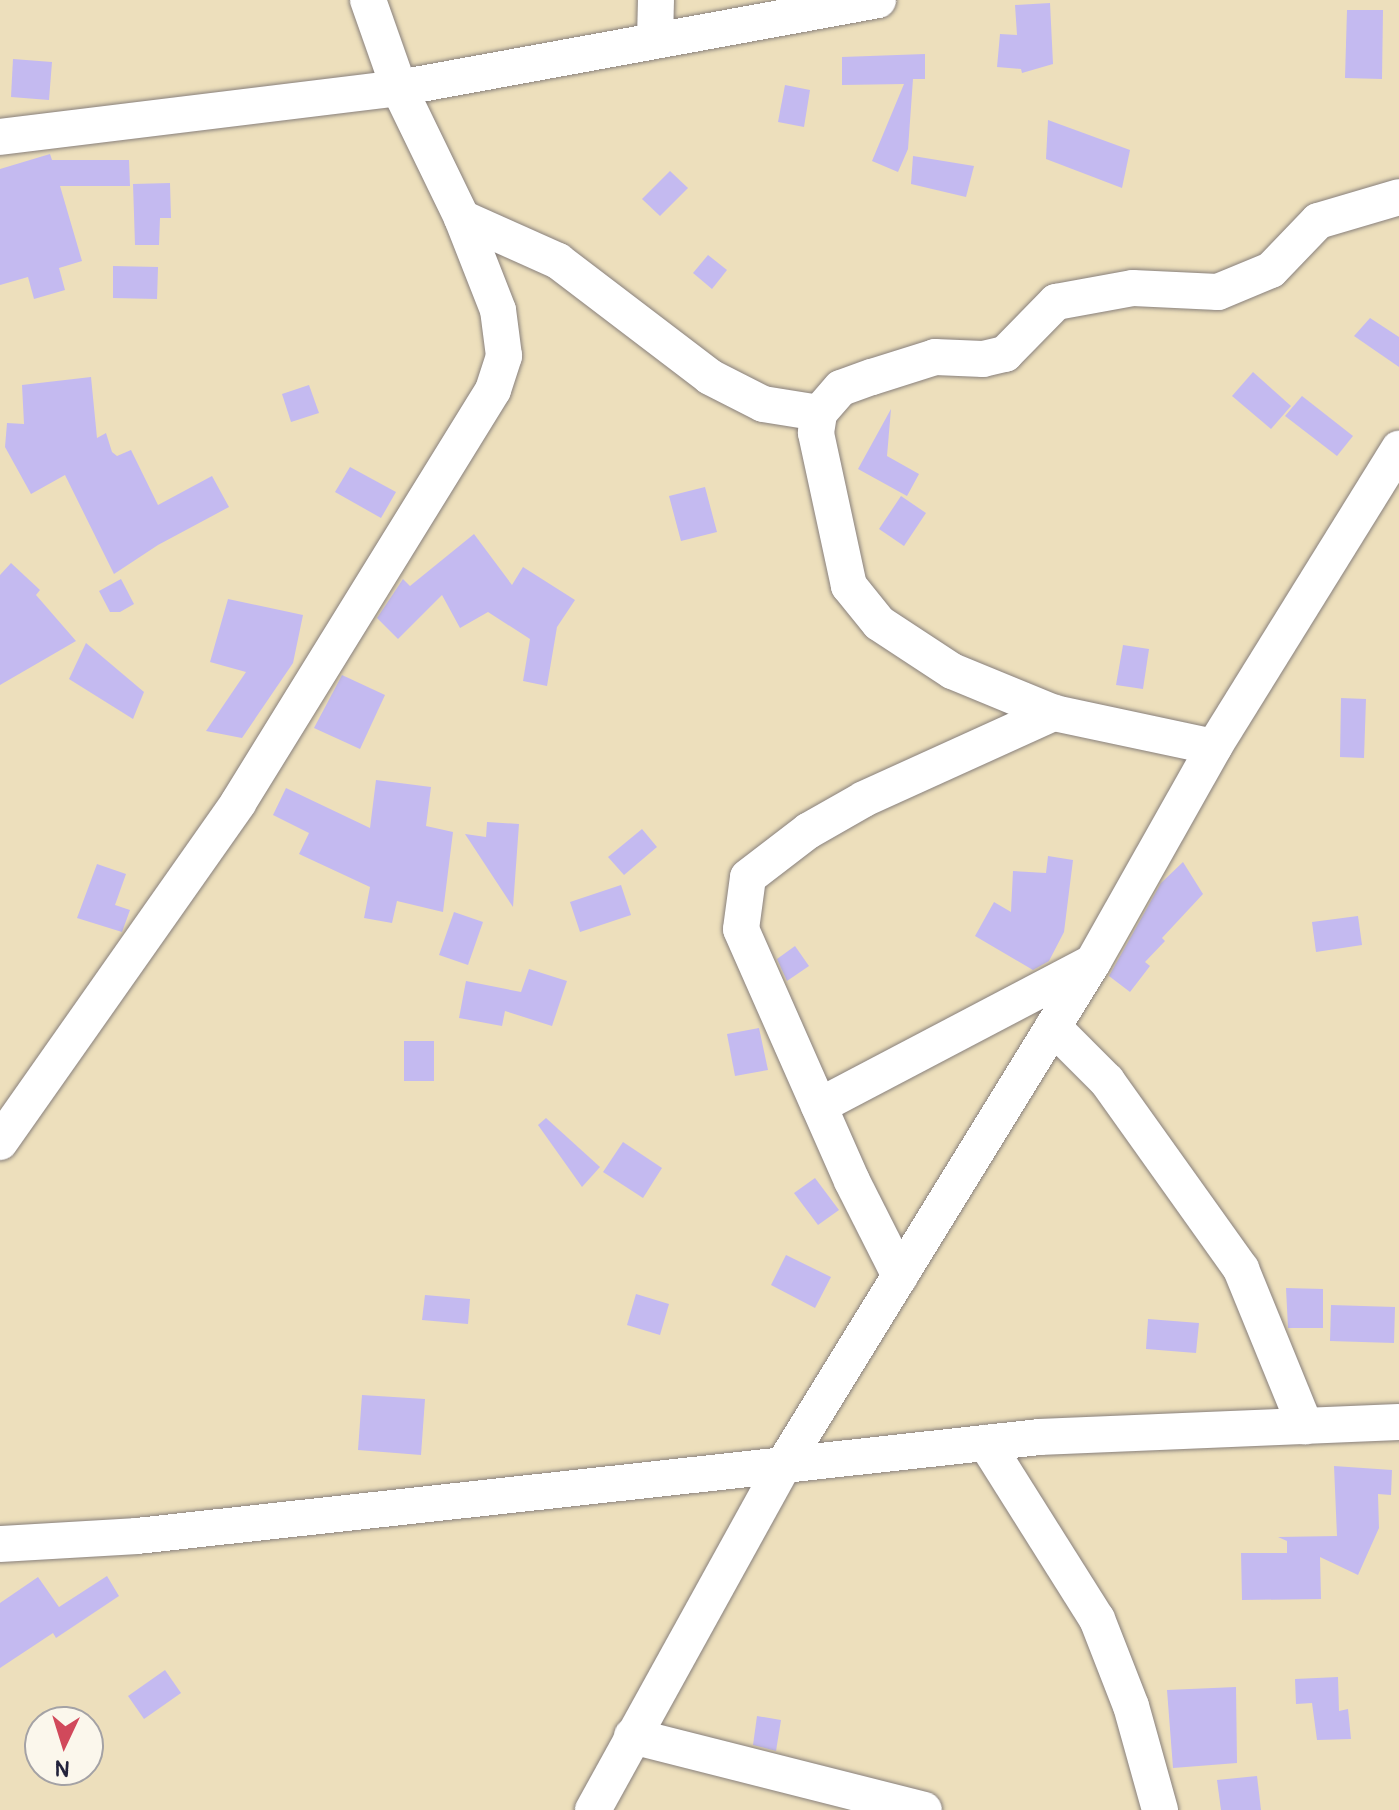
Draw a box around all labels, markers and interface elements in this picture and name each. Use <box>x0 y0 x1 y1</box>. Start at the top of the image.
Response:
north arrow <box>24 1706 104 1786</box>
text: N <box>54 1753 71 1782</box>

